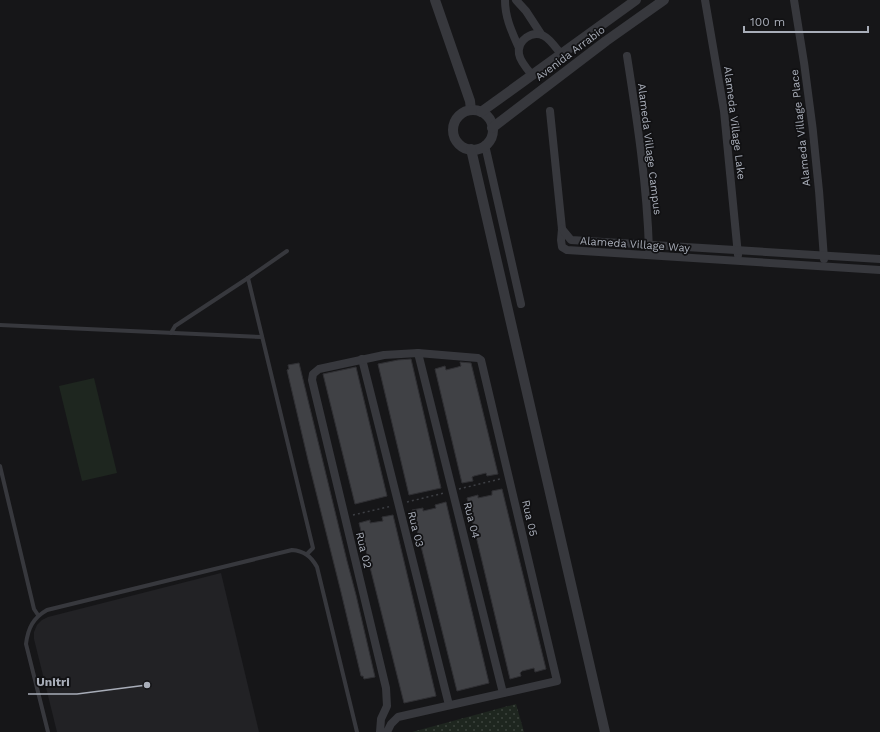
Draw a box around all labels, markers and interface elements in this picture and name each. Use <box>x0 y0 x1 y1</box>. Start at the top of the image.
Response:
scale bar <box>744 8 868 34</box>
text: 100 m <box>750 15 785 29</box>
street label: Avenida Arrabio <box>533 23 608 84</box>
street label: Alameda Village Lake <box>721 66 748 180</box>
street label: Alameda Village Place <box>788 69 813 187</box>
street label: Alameda Village Campus <box>635 82 664 216</box>
street label: Alameda Village Way <box>579 234 691 255</box>
street label: Rua 05 <box>519 499 540 538</box>
street label: Rua 04 <box>461 500 482 540</box>
street label: Rua 03 <box>405 510 426 549</box>
street label: Rua 02 <box>353 531 374 570</box>
callout: Unitri <box>28 670 77 694</box>
text: Unitri <box>36 675 70 689</box>

